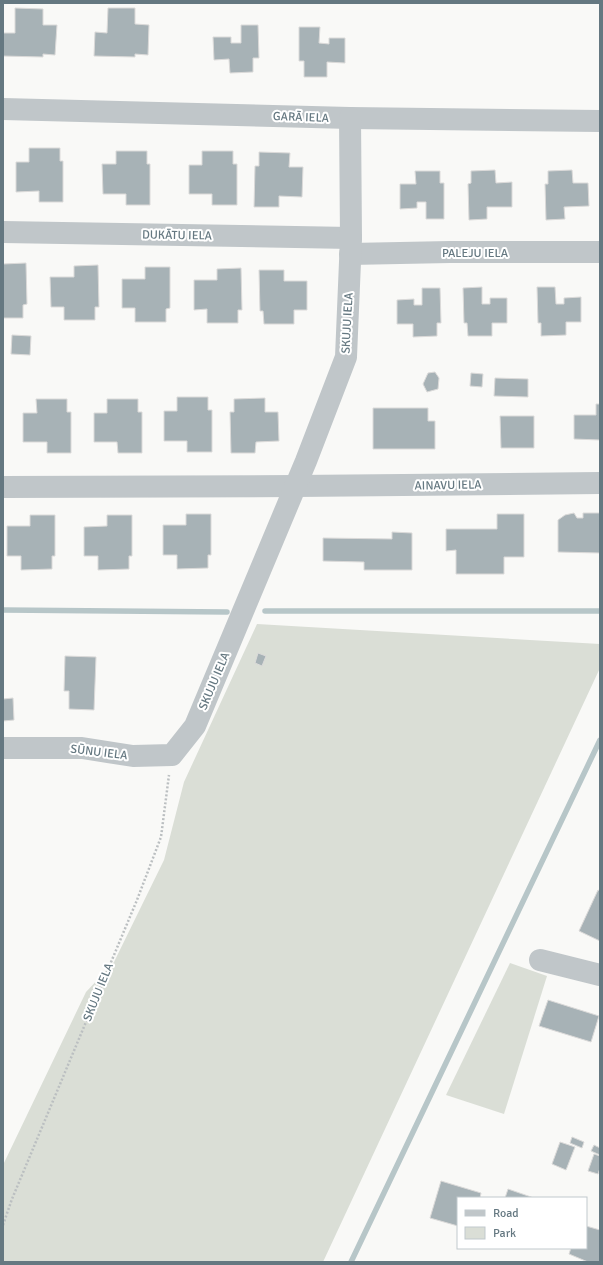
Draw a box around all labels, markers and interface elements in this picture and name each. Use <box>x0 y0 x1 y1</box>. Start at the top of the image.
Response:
street label: GARĀ IELA <box>273 109 330 126</box>
street label: DUKĀTU IELA <box>142 227 213 244</box>
street label: PALEJU IELA <box>442 246 509 261</box>
street label: SKUJU IELA <box>338 291 357 354</box>
street label: AINAVU IELA <box>414 477 482 494</box>
street label: SKUJU IELA <box>196 649 234 712</box>
street label: SŪNU IELA <box>70 742 129 764</box>
street label: SKUJU IELA <box>80 960 117 1023</box>
legend <box>457 1197 587 1249</box>
text: Road <box>493 1206 519 1221</box>
text: Park <box>493 1226 516 1241</box>

